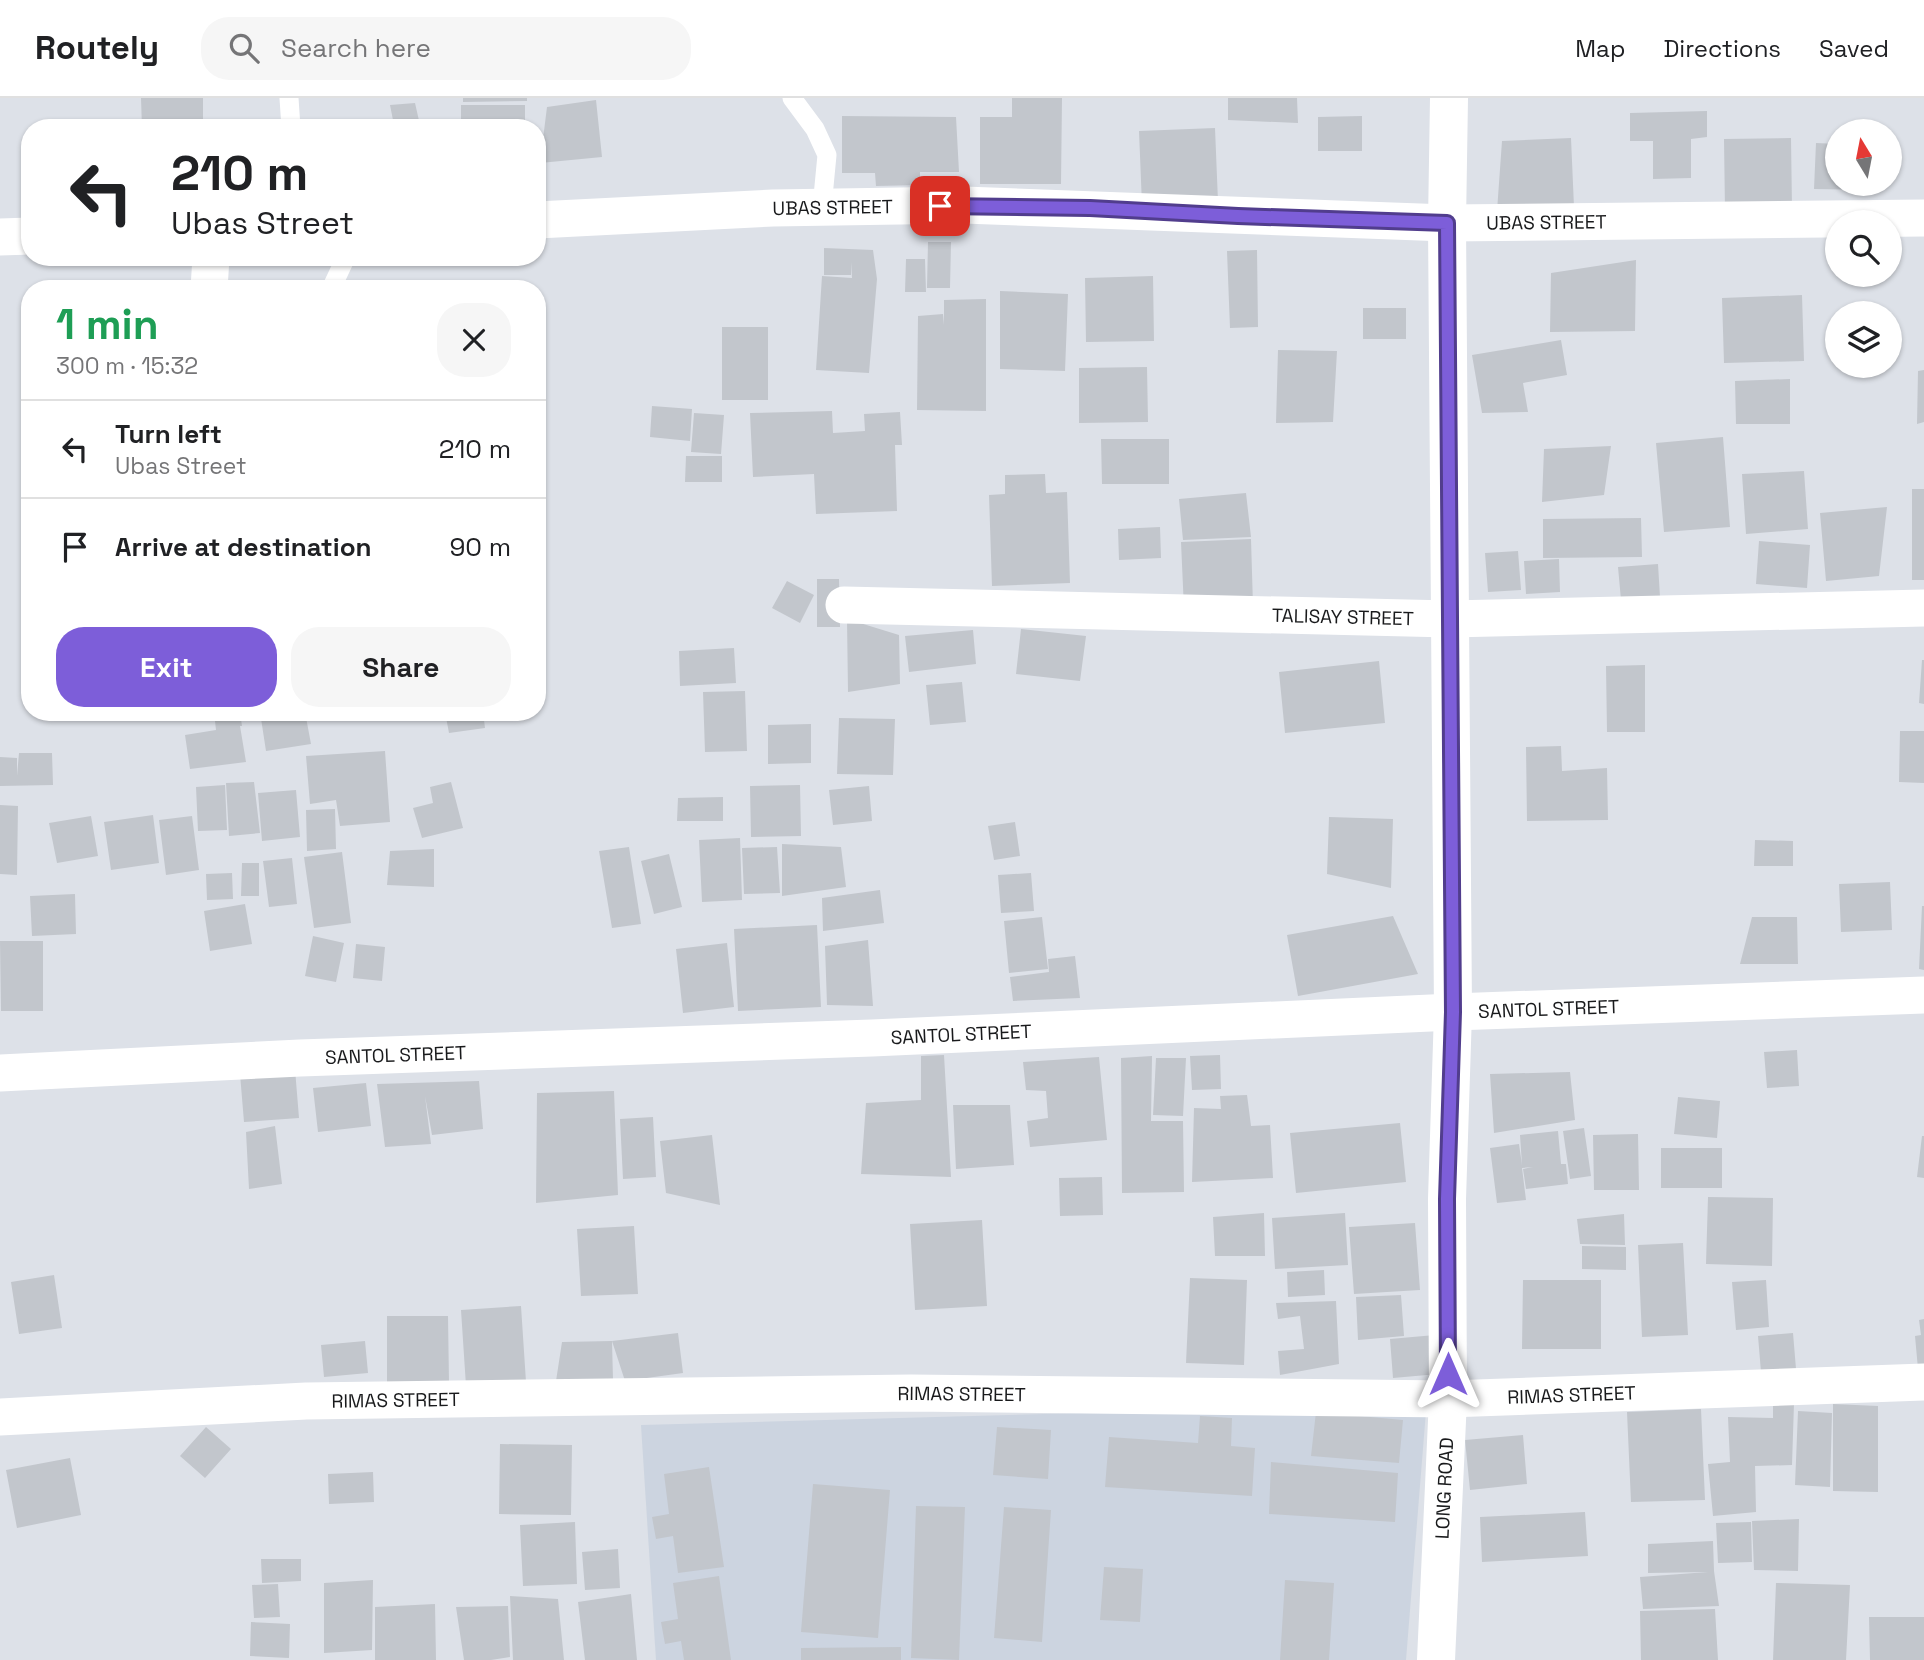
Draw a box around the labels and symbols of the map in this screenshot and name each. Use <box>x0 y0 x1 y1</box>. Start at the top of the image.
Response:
north arrow <box>1825 119 1902 196</box>
pin <box>910 176 970 236</box>
street label: UBAS STREET <box>772 194 893 221</box>
street label: UBAS STREET <box>1486 209 1607 236</box>
street label: TALISAY STREET <box>1272 603 1414 631</box>
street label: SANTOL STREET <box>1478 994 1620 1024</box>
street label: SANTOL STREET <box>890 1019 1032 1050</box>
street label: SANTOL STREET <box>325 1040 467 1070</box>
position arrow <box>1411 1337 1485 1411</box>
street label: RIMAS STREET <box>1507 1380 1636 1410</box>
street label: RIMAS STREET <box>897 1381 1026 1407</box>
street label: RIMAS STREET <box>331 1387 460 1414</box>
street label: LONG ROAD <box>1430 1437 1459 1540</box>

